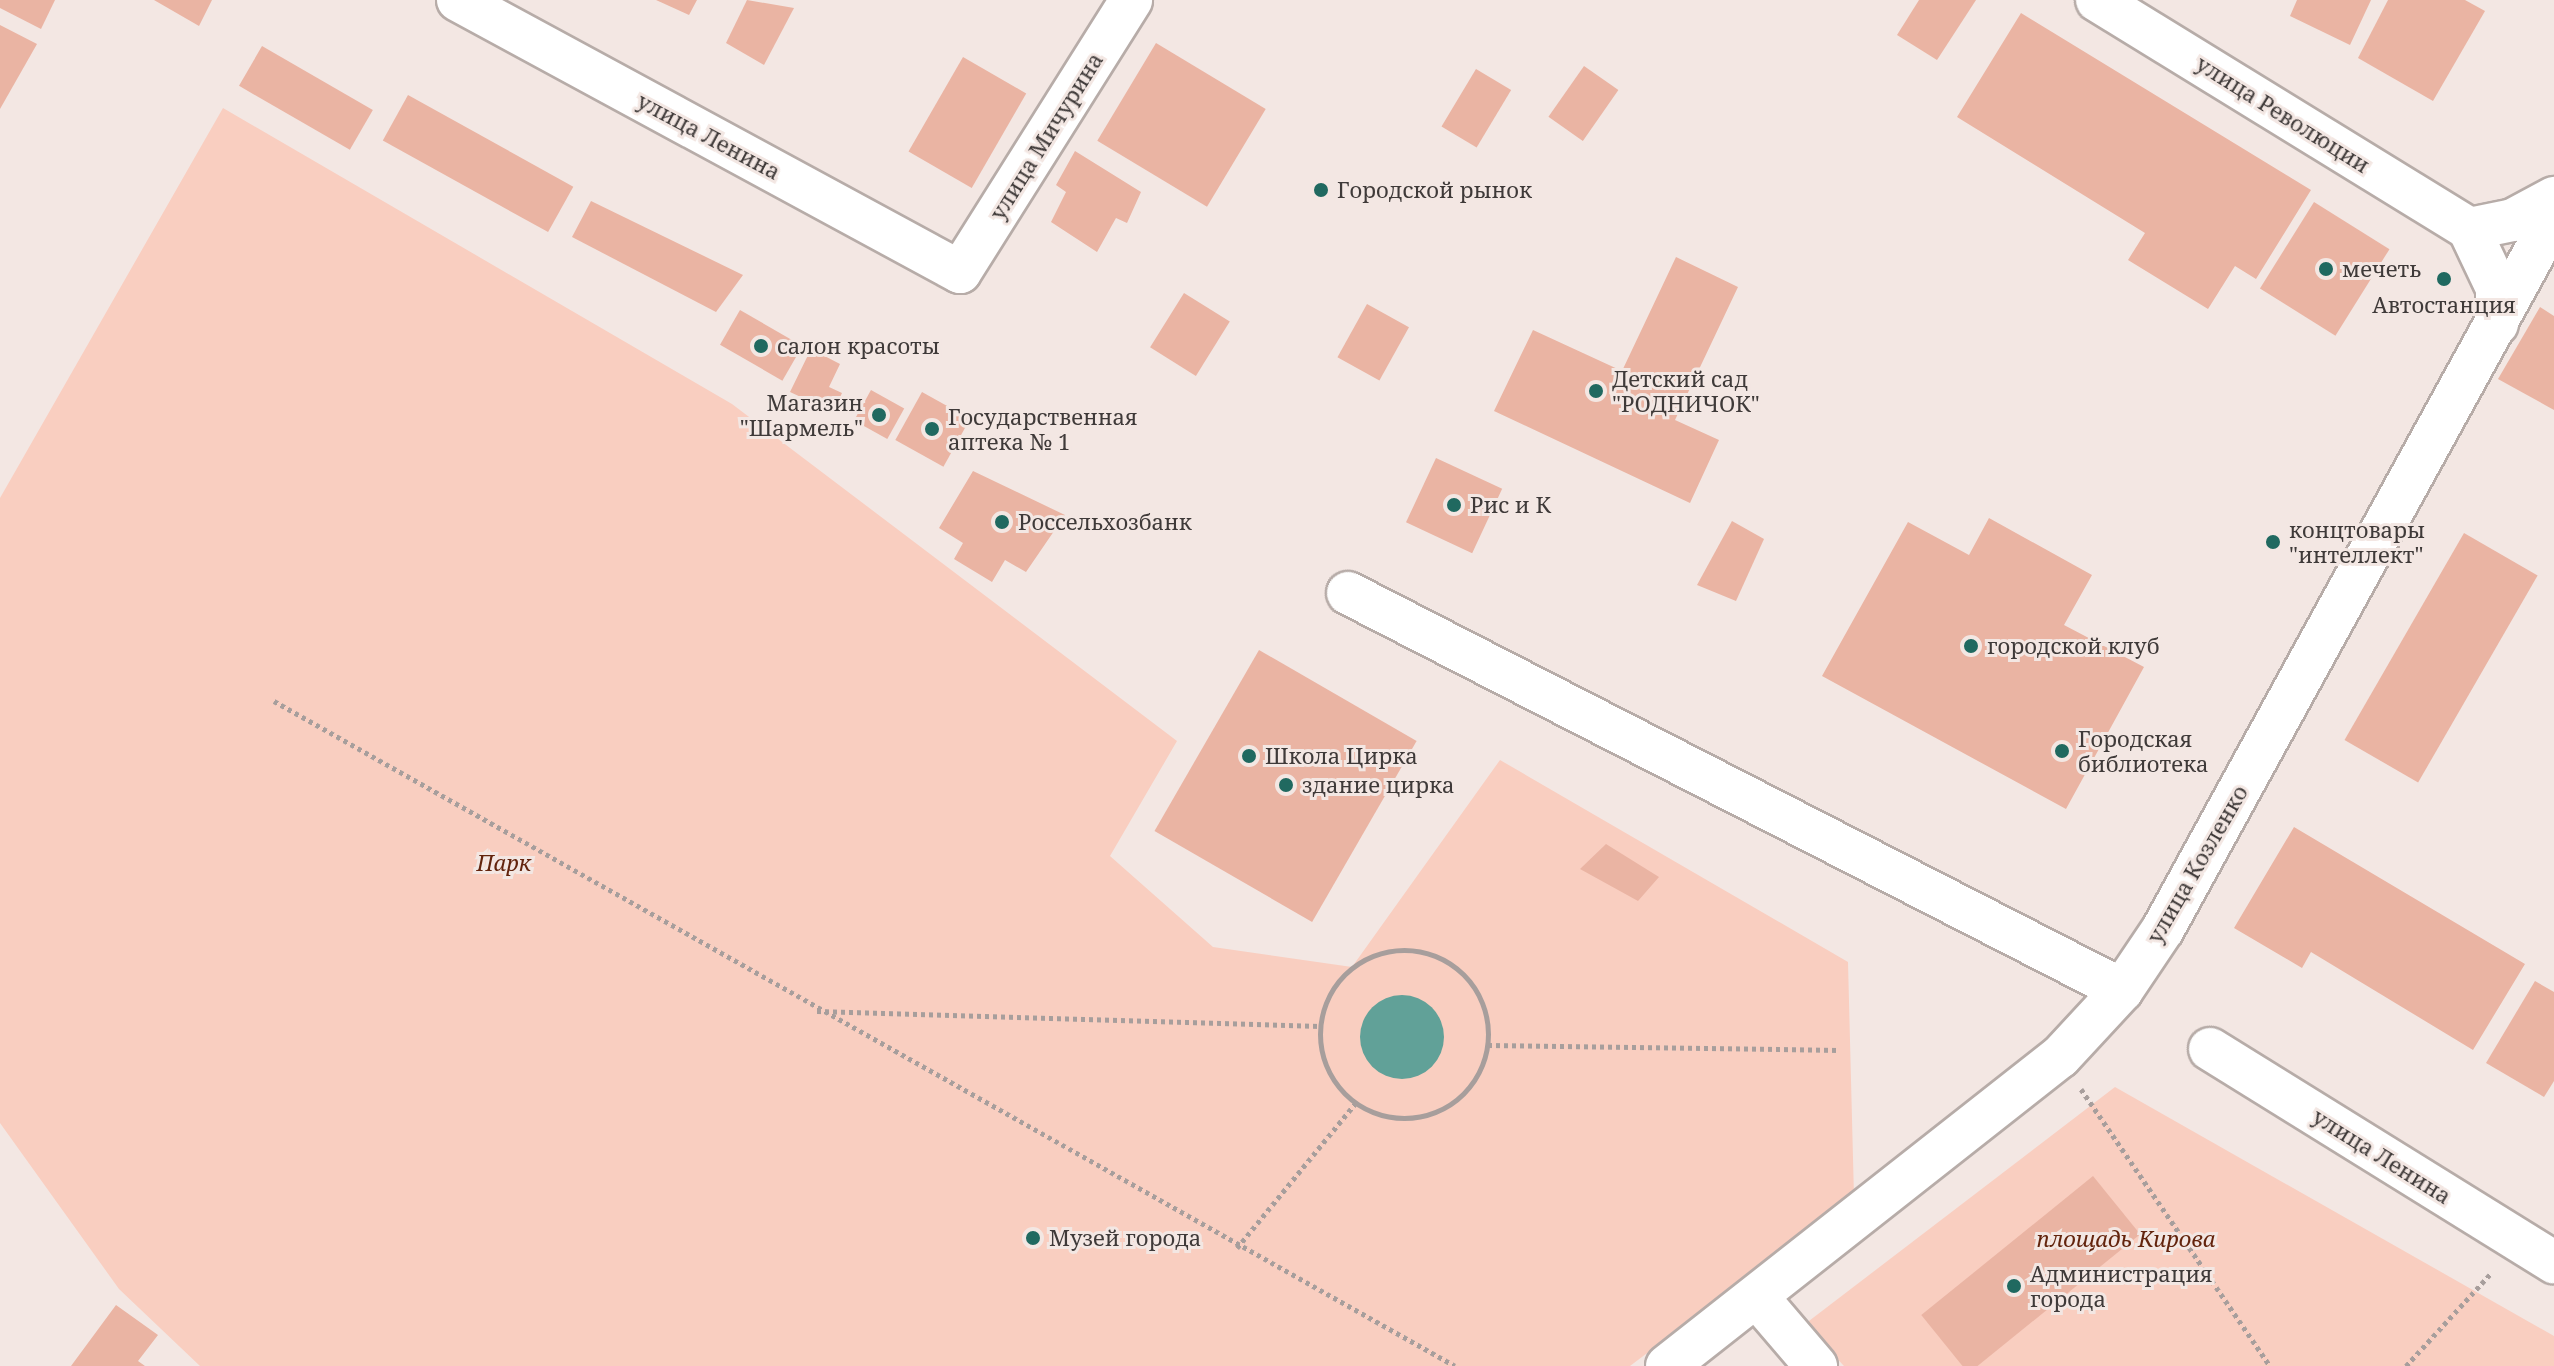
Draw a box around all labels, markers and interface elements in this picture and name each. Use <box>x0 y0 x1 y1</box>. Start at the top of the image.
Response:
street label: улица Мичурина <box>984 48 1108 224</box>
street label: улица Революции <box>2191 50 2375 178</box>
street label: улица Ленина <box>633 87 785 185</box>
place label: Городской рынок <box>1337 177 1532 203</box>
marker: Городской рынок <box>1312 181 1330 199</box>
place label: мечеть <box>2342 256 2421 282</box>
marker: мечеть <box>2317 260 2335 278</box>
marker: Автостанция <box>2435 270 2453 288</box>
place label: Автостанция <box>2372 292 2516 318</box>
place label: салон красоты <box>777 333 940 359</box>
marker: салон красоты <box>752 337 770 355</box>
place label: Детский сад "РОДНИЧОК" <box>1612 365 1760 416</box>
marker: Детский сад "РОДНИЧОК" <box>1587 382 1605 400</box>
place label: Магазин "Шармель" <box>740 389 863 440</box>
place label: Государственная аптека № 1 <box>948 403 1138 454</box>
marker: Магазин "Шармель" <box>870 406 888 424</box>
marker: Государственная аптека № 1 <box>923 420 941 438</box>
place label: Рис и К <box>1470 492 1551 518</box>
marker: Рис и К <box>1445 496 1463 514</box>
place label: Россельхозбанк <box>1018 509 1192 535</box>
marker: Россельхозбанк <box>993 513 1011 531</box>
place label: концтовары "интеллект" <box>2289 516 2425 568</box>
marker: концтовары "интеллект" <box>2264 533 2282 551</box>
place label: городской клуб <box>1987 633 2159 659</box>
marker: городской клуб <box>1962 637 1980 655</box>
place label: Городская библиотека <box>2078 725 2209 776</box>
marker: Городская библиотека <box>2053 742 2071 760</box>
place label: Школа Цирка <box>1265 743 1418 769</box>
marker: Школа Цирка <box>1240 747 1258 765</box>
place label: здание цирка <box>1302 772 1455 798</box>
marker: здание цирка <box>1277 776 1295 794</box>
street label: улица Козленко <box>2141 780 2253 948</box>
park label: Парк <box>476 850 532 876</box>
street label: улица Ленина <box>2308 1103 2456 1209</box>
place label: Музей города <box>1049 1225 1201 1251</box>
park label: площадь Кирова <box>2036 1226 2216 1252</box>
marker: Музей города <box>1024 1229 1042 1247</box>
place label: Администрация города <box>2030 1260 2213 1312</box>
marker: Администрация города <box>2005 1277 2023 1295</box>

